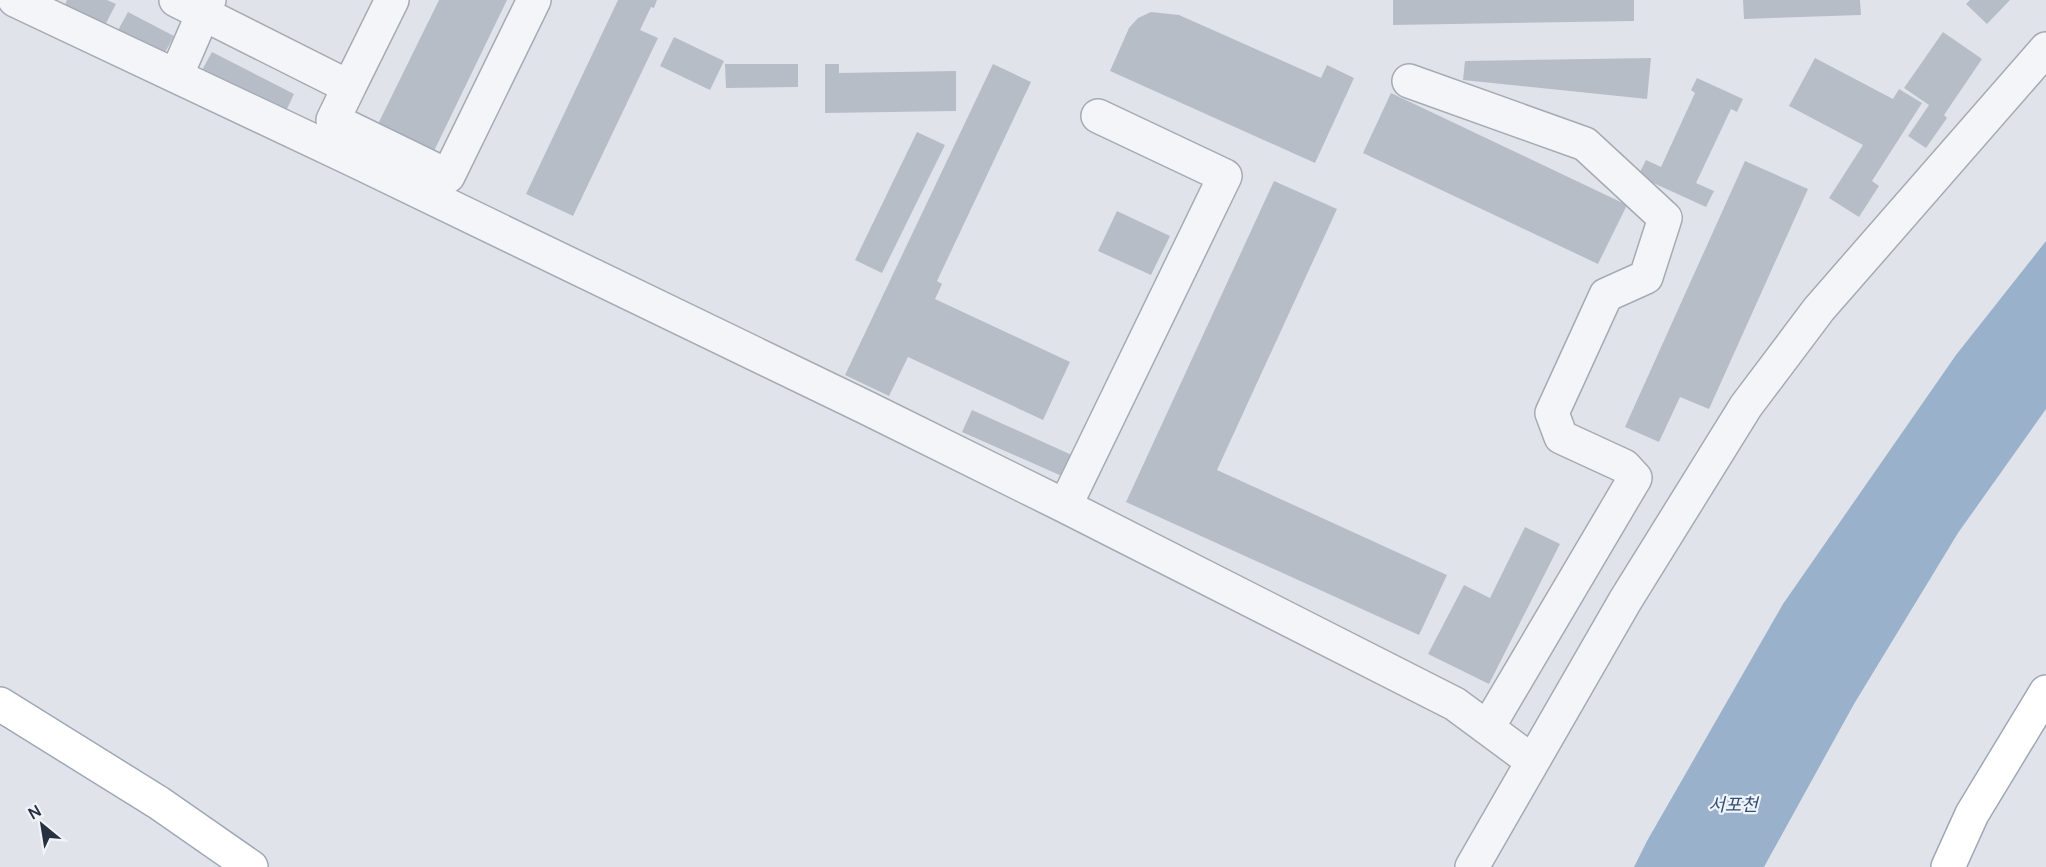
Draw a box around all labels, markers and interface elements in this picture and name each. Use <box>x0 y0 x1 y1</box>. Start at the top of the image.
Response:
water label: 서포천 <box>1708 792 1760 816</box>
north arrow <box>12 795 72 855</box>
text: N <box>24 800 45 824</box>

